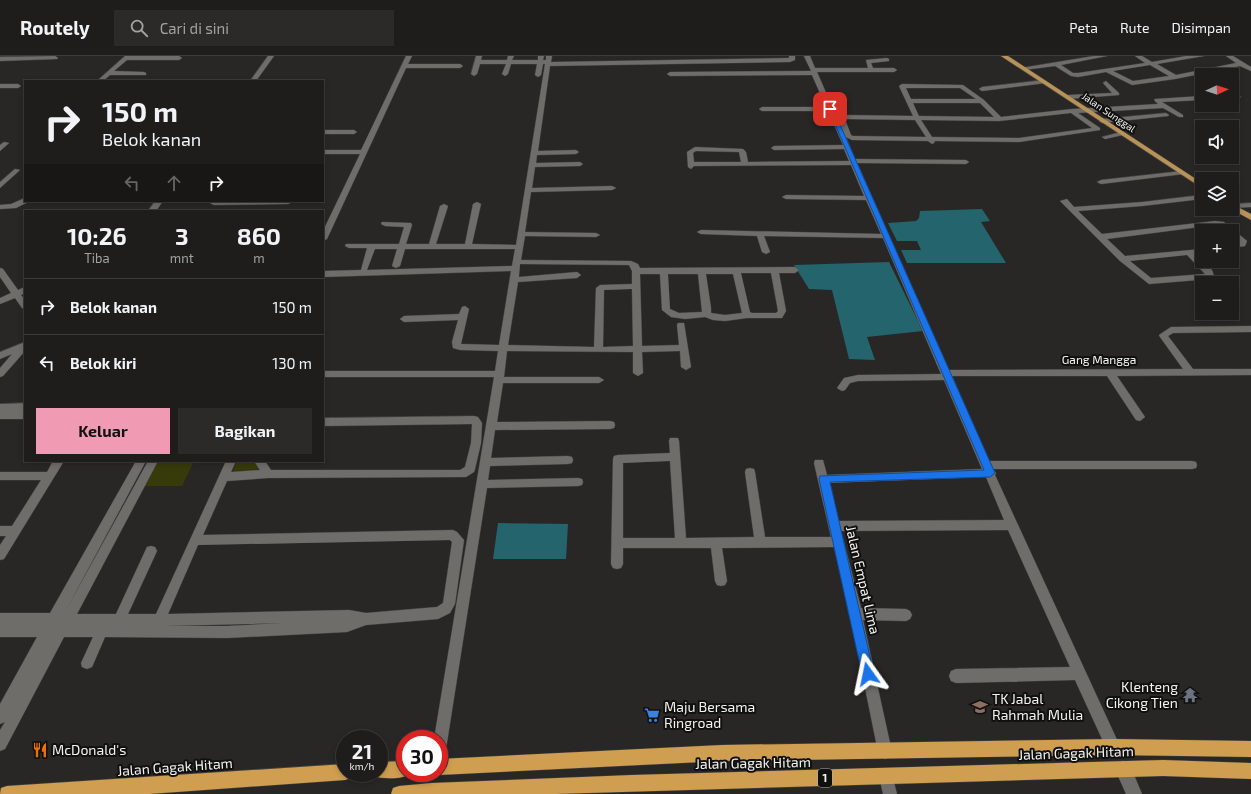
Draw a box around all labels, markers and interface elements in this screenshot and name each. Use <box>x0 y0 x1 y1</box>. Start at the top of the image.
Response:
search box <box>114 10 394 46</box>
text: Routely <box>20 16 90 39</box>
icon: search <box>128 17 150 39</box>
text: Cari di sini <box>160 19 229 37</box>
text: Peta <box>1069 19 1098 36</box>
text: Rute <box>1120 19 1149 36</box>
text: Disimpan <box>1171 19 1231 36</box>
north arrow <box>1195 68 1239 112</box>
map controls <box>1195 68 1239 320</box>
street label: Jalan Sunggal <box>1080 90 1138 134</box>
pin <box>813 92 847 126</box>
text: 150 m <box>102 94 178 128</box>
icon: right <box>36 96 88 148</box>
icon: arrive <box>819 98 841 120</box>
button: sound <box>1195 120 1239 164</box>
text: Belok kanan <box>102 128 201 150</box>
icon: left <box>121 172 143 194</box>
icon: ahead <box>163 172 185 194</box>
icon: right <box>205 172 227 194</box>
button: layers <box>1195 172 1239 216</box>
text: 10:26 <box>67 221 127 250</box>
text: 3 <box>175 221 189 250</box>
text: 860 <box>237 221 281 250</box>
button: + <box>1195 224 1239 268</box>
text: Tiba <box>84 250 110 266</box>
text: mnt <box>170 250 194 266</box>
text: m <box>253 250 265 266</box>
button: − <box>1195 276 1239 320</box>
icon: right <box>36 296 58 318</box>
text: Belok kanan <box>70 298 157 316</box>
text: 150 m <box>272 298 312 316</box>
icon: left <box>36 352 58 374</box>
street label: Gang Mangga <box>1062 352 1136 366</box>
text: Belok kiri <box>70 354 136 372</box>
text: 130 m <box>272 354 312 372</box>
button: Keluar <box>36 408 170 454</box>
button: Bagikan <box>178 408 312 454</box>
street label: Jalan Empat Lima <box>843 524 884 636</box>
position arrow <box>847 653 889 695</box>
place label: Klenteng Cikong Tien <box>1106 678 1178 711</box>
temple icon: Klenteng Cikong Tien <box>1181 686 1199 704</box>
place label: TK Jabal Rahmah Mulia <box>992 690 1083 723</box>
place label: Maju Bersama Ringroad <box>664 698 755 731</box>
school or university icon: TK Jabal Rahmah Mulia <box>971 698 989 716</box>
supermarket icon: Maju Bersama Ringroad <box>643 706 661 724</box>
speed limit sign: 30 <box>396 730 448 782</box>
text: 21 <box>352 739 372 763</box>
restaurant icon: McDonald's <box>31 741 49 759</box>
place label: McDonald's <box>52 741 126 758</box>
street label: Jalan Gagak Hitam <box>1018 742 1134 763</box>
street label: Jalan Gagak Hitam <box>695 753 811 772</box>
street label: Jalan Gagak Hitam <box>117 754 233 779</box>
text: km/h <box>350 760 374 772</box>
road number: 1 <box>818 769 832 787</box>

